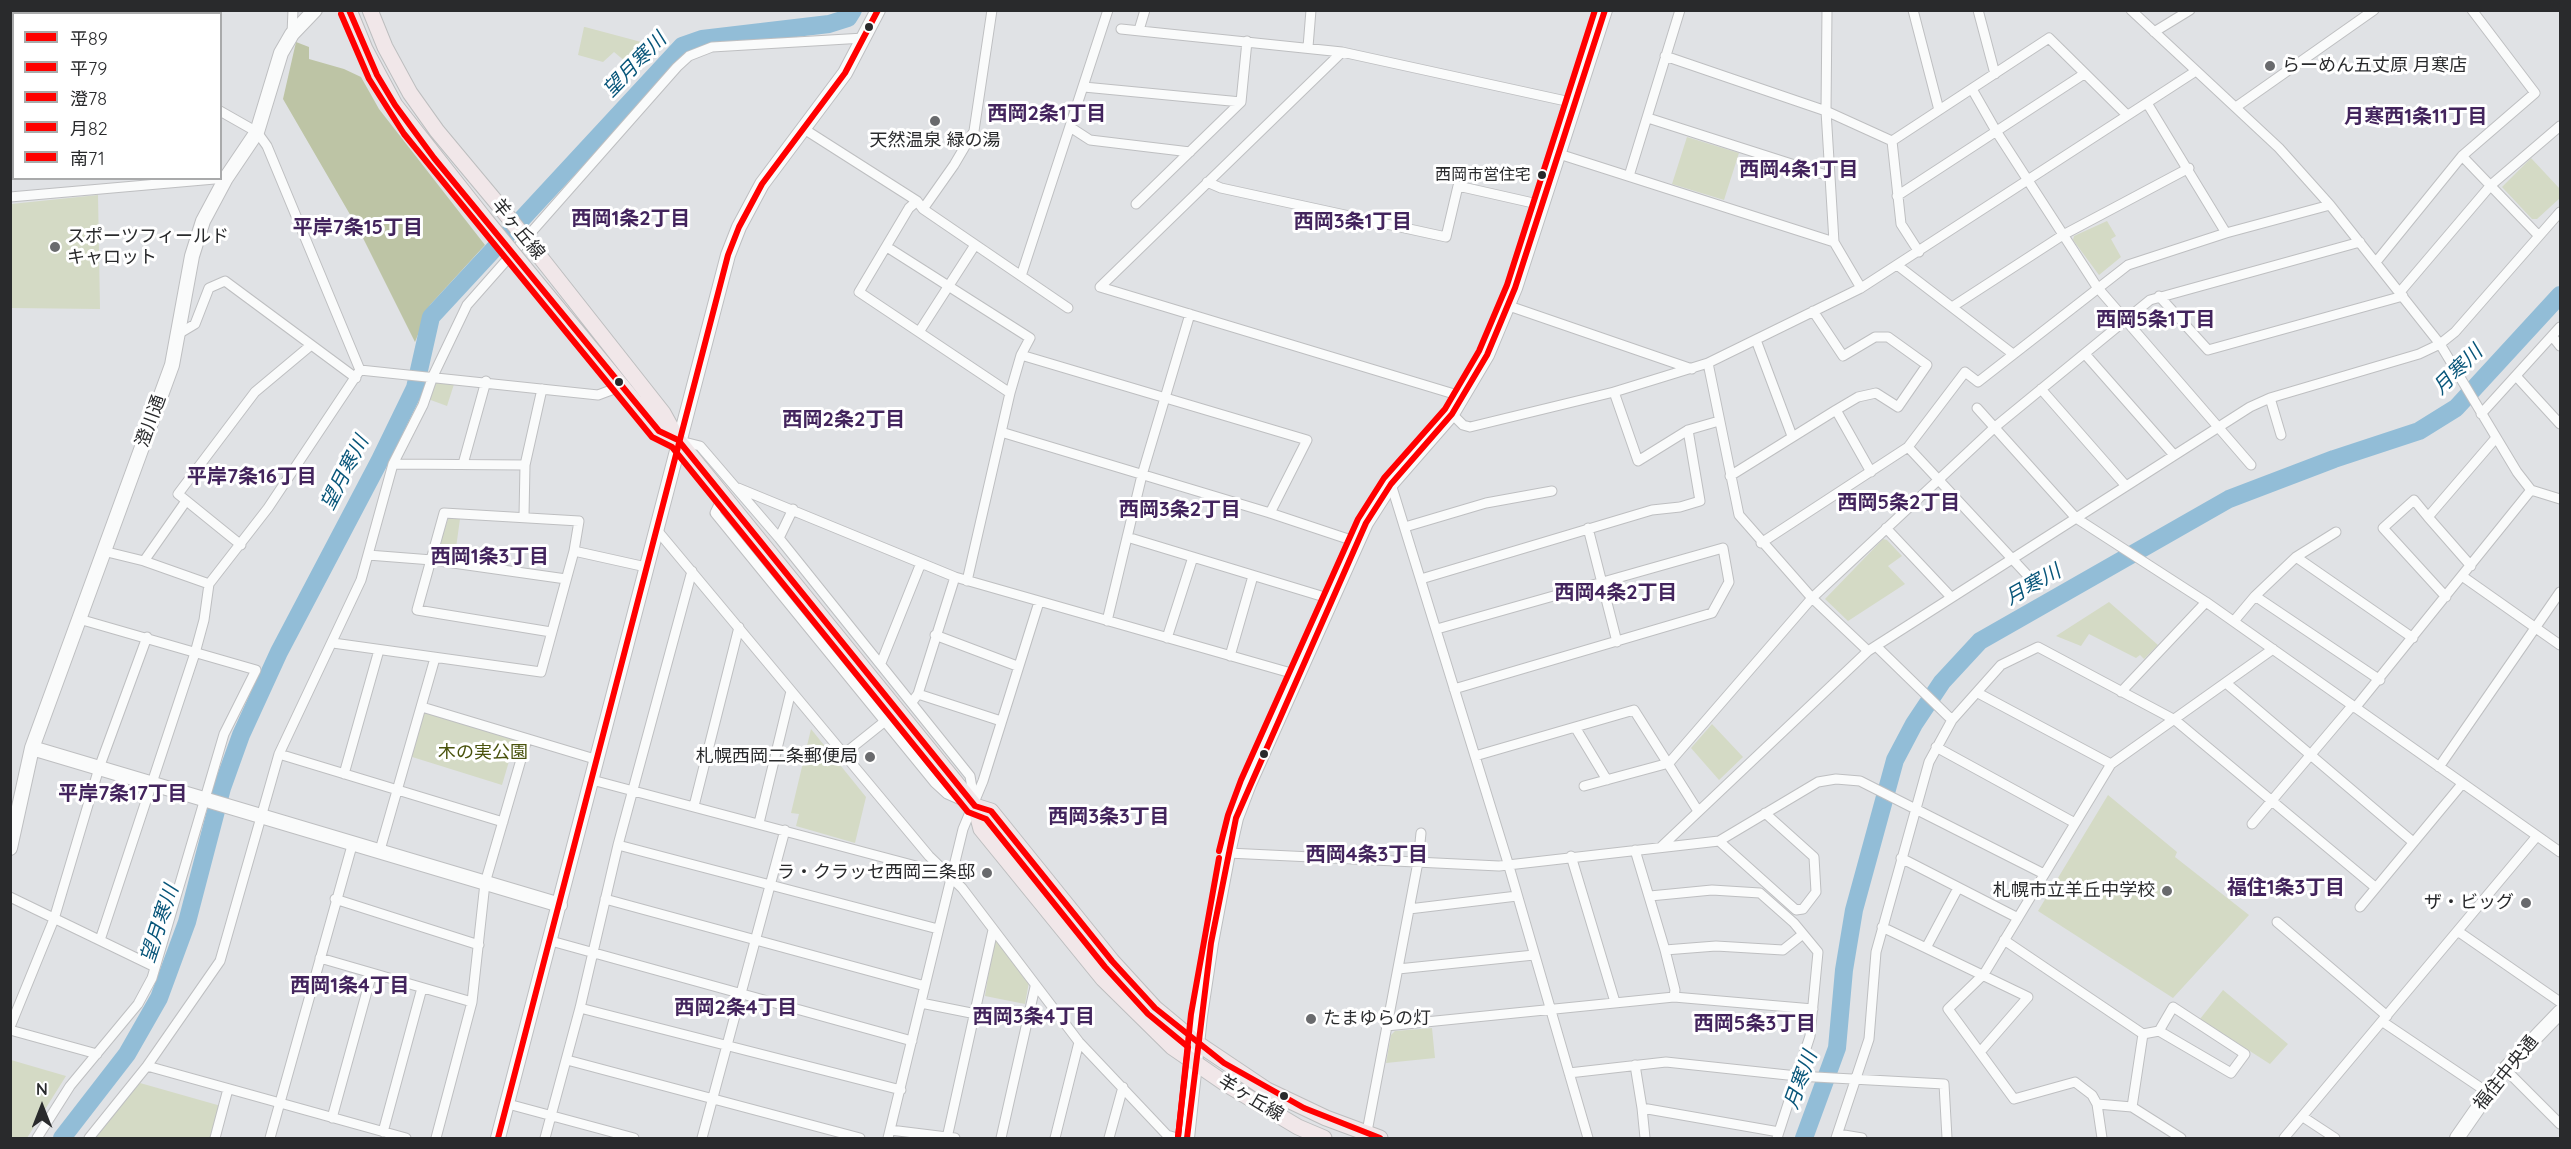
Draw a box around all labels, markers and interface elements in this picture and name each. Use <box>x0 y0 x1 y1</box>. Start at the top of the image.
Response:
legend <box>12 12 222 180</box>
unlabelled marker <box>863 21 875 33</box>
text: 平89 <box>70 27 108 50</box>
water label: 望月寒川 <box>599 28 671 102</box>
place label: らーめん五丈原 月寒店 <box>2282 55 2467 77</box>
text: 平79 <box>70 57 107 80</box>
marker: らーめん五丈原 月寒店 <box>2263 59 2277 73</box>
text: 澄78 <box>70 87 107 110</box>
district label: 西岡2条1丁目 <box>987 102 1107 126</box>
district label: 月寒西1条11丁目 <box>2344 105 2488 129</box>
marker: 天然温泉 緑の湯 <box>928 114 942 128</box>
text: 月82 <box>70 117 108 140</box>
place label: 天然温泉 緑の湯 <box>870 130 1000 152</box>
text: 南71 <box>70 147 105 170</box>
district label: 西岡4条1丁目 <box>1739 158 1859 182</box>
place label: 西岡市営住宅 <box>1435 165 1531 185</box>
marker: 西岡市営住宅 <box>1536 169 1548 181</box>
street label: 羊ヶ丘線 <box>487 194 549 264</box>
district label: 西岡1条2丁目 <box>571 207 691 231</box>
district label: 西岡3条1丁目 <box>1294 210 1412 234</box>
district label: 平岸7条15丁目 <box>293 216 423 240</box>
place label: スポーツフィールド キャロット <box>67 226 229 268</box>
marker: スポーツフィールド キャロット <box>48 240 62 254</box>
district label: 西岡5条1丁目 <box>2096 308 2216 332</box>
water label: 月寒川 <box>2428 340 2488 400</box>
unlabelled marker <box>613 376 625 388</box>
street label: 澄川通 <box>132 392 170 450</box>
district label: 西岡2条2丁目 <box>783 408 905 432</box>
water label: 望月寒川 <box>316 432 374 514</box>
district label: 平岸7条16丁目 <box>187 465 317 489</box>
district label: 西岡5条2丁目 <box>1838 491 1960 515</box>
district label: 西岡3条2丁目 <box>1119 498 1241 522</box>
district label: 西岡1条3丁目 <box>431 545 549 569</box>
water label: 月寒川 <box>2001 560 2065 610</box>
district label: 西岡4条2丁目 <box>1554 581 1678 605</box>
park label: 木の実公園 <box>438 742 528 764</box>
place label: 札幌西岡二条郵便局 <box>696 746 858 768</box>
unlabelled marker <box>1258 748 1270 760</box>
marker: 札幌西岡二条郵便局 <box>863 750 877 764</box>
district label: 平岸7条17丁目 <box>58 782 188 806</box>
district label: 西岡3条3丁目 <box>1048 805 1170 829</box>
district label: 西岡4条3丁目 <box>1306 843 1428 867</box>
place label: ラ・クラッセ西岡三条邸 <box>777 862 975 884</box>
marker: ラ・クラッセ西岡三条邸 <box>980 866 994 880</box>
district label: 福住1条3丁目 <box>2227 876 2345 900</box>
place label: 札幌市立羊丘中学校 <box>1993 880 2155 902</box>
water label: 望月寒川 <box>136 882 184 966</box>
marker: 札幌市立羊丘中学校 <box>2160 884 2174 898</box>
place label: ザ・ビッグ <box>2424 892 2514 914</box>
marker: ザ・ビッグ <box>2519 896 2533 910</box>
district label: 西岡1条4丁目 <box>290 974 410 998</box>
district label: 西岡2条4丁目 <box>674 996 798 1020</box>
district label: 西岡3条4丁目 <box>973 1005 1095 1029</box>
place label: たまゆらの灯 <box>1323 1008 1431 1030</box>
marker: たまゆらの灯 <box>1304 1012 1318 1026</box>
district label: 西岡5条3丁目 <box>1694 1012 1816 1036</box>
street label: 福住中央通 <box>2469 1031 2543 1115</box>
water label: 月寒川 <box>1779 1048 1823 1112</box>
street label: 羊ヶ丘線 <box>1215 1070 1287 1126</box>
north arrow <box>12 1077 72 1137</box>
text: N <box>36 1079 48 1099</box>
unlabelled marker <box>1278 1090 1290 1102</box>

